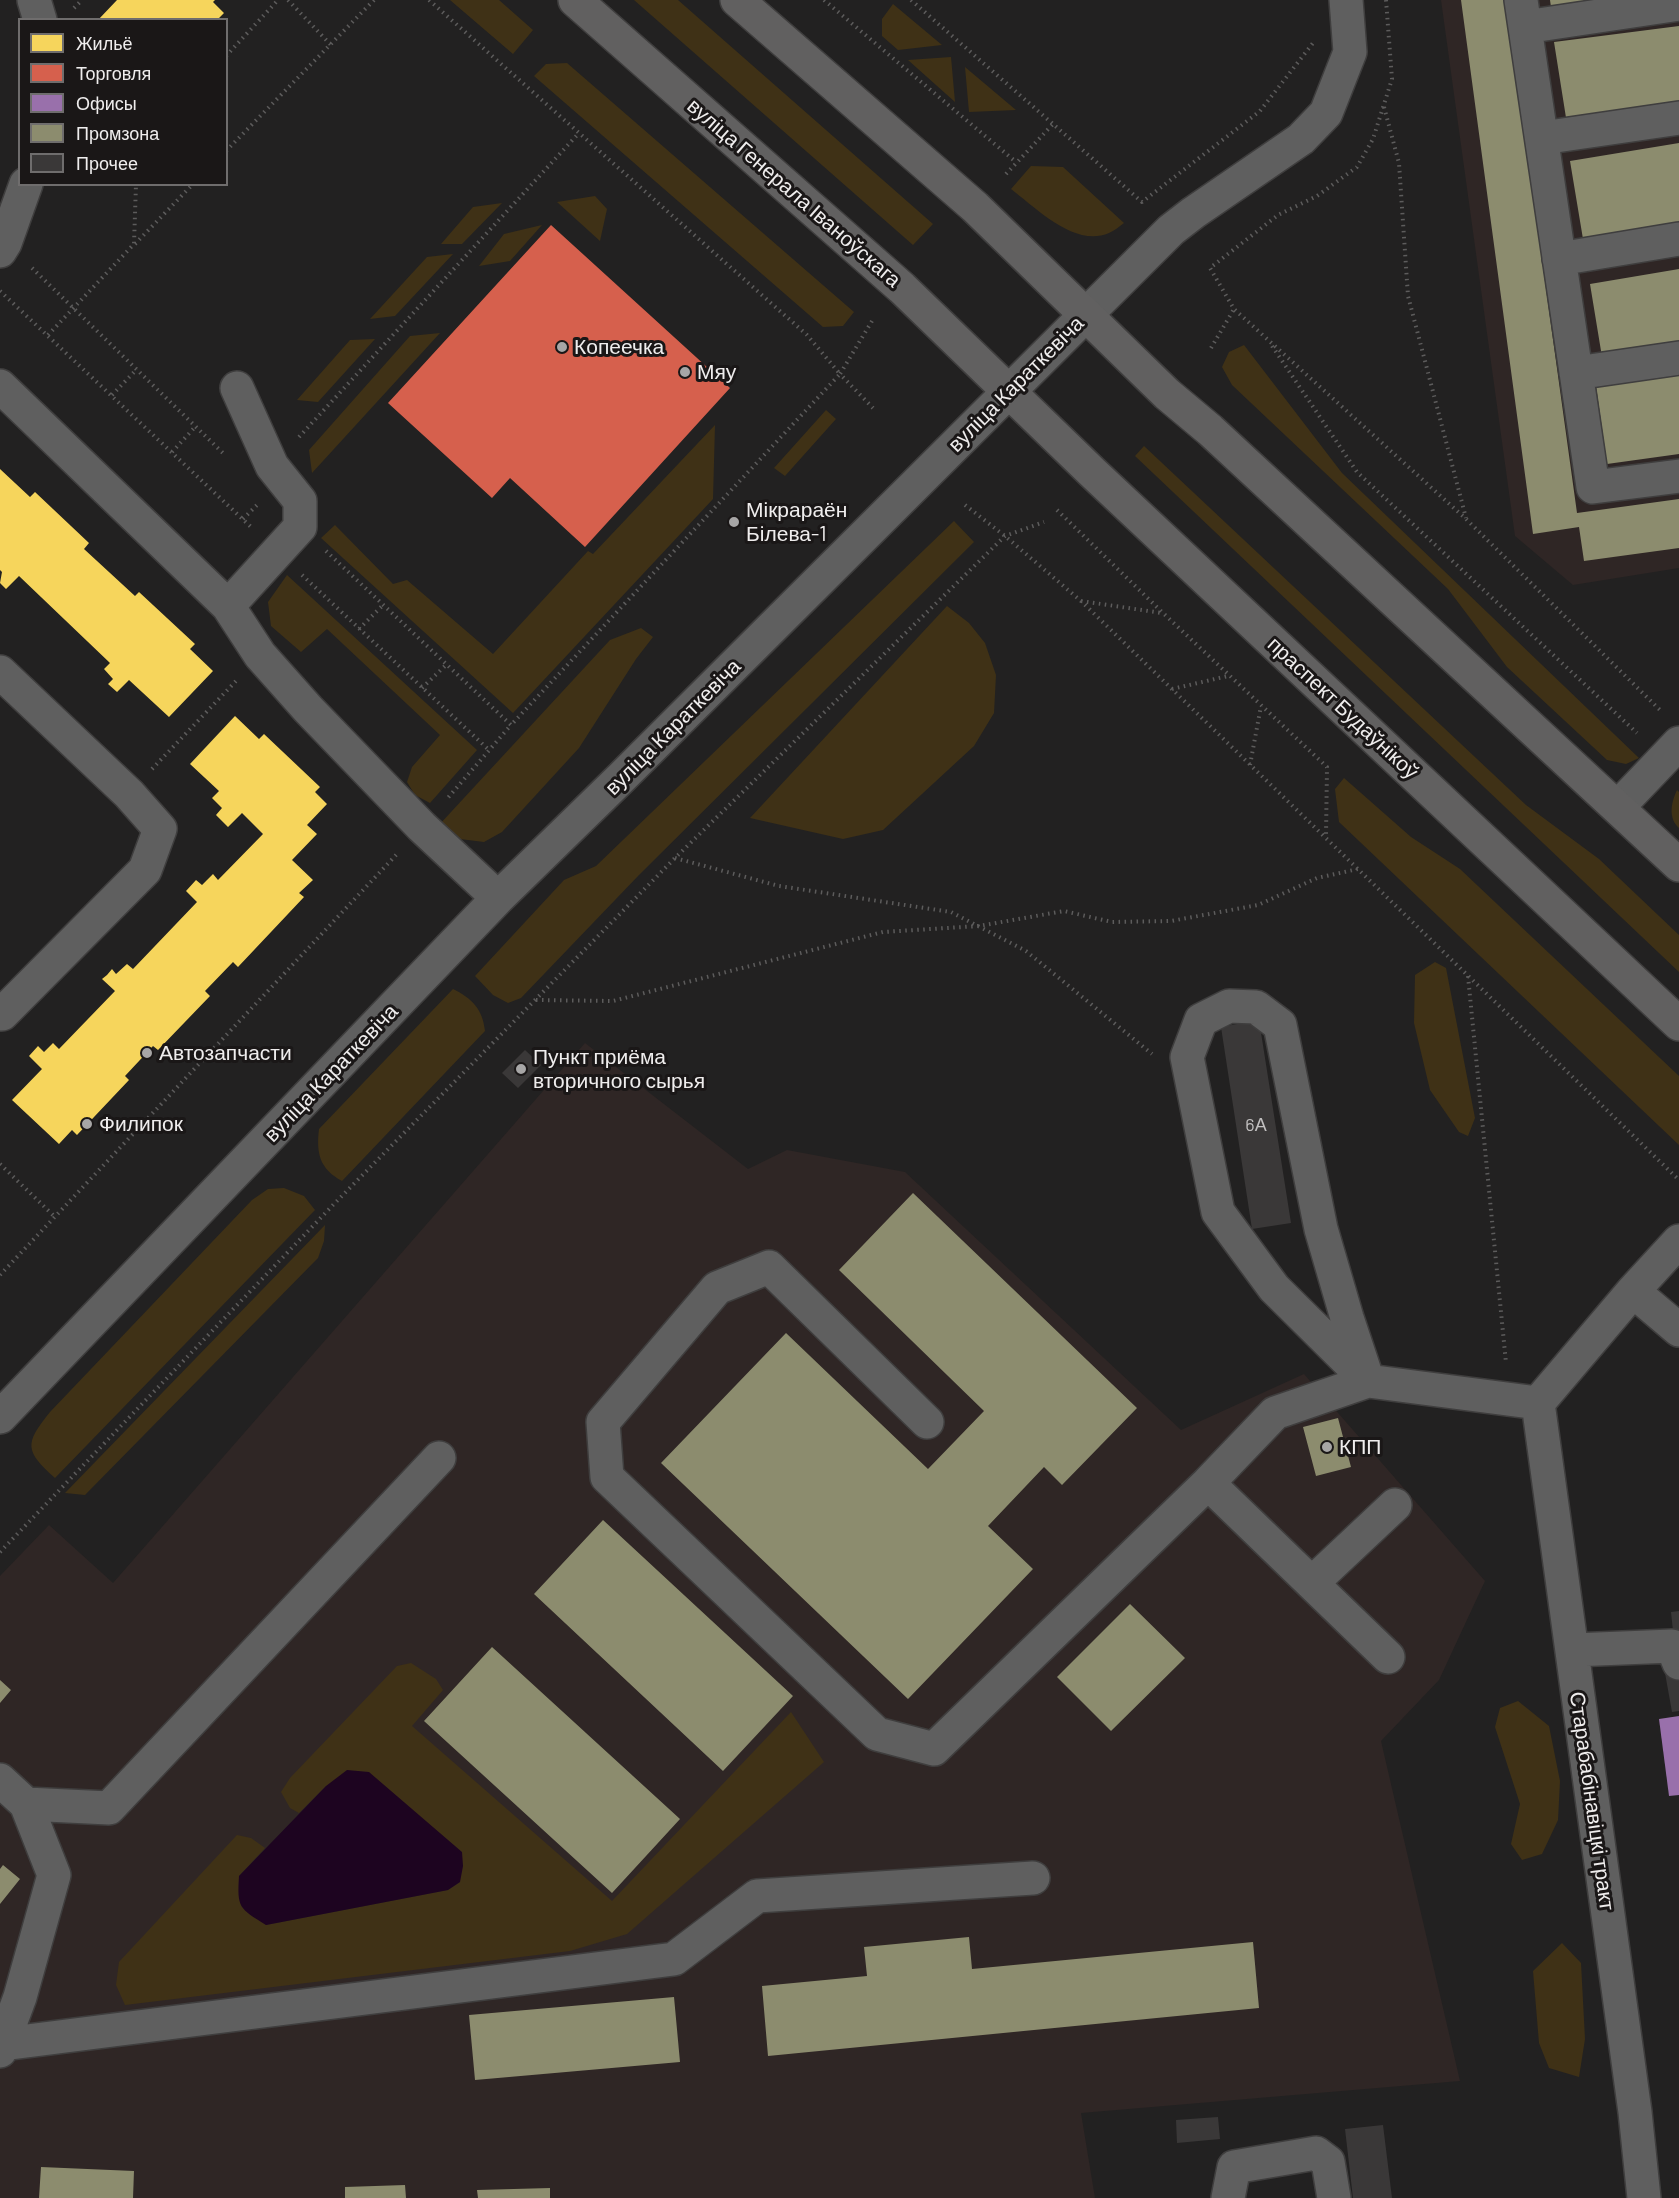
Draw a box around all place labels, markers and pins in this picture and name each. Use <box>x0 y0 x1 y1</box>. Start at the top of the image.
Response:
place label: Копеечка <box>574 334 664 360</box>
marker: Копеечка <box>555 340 569 354</box>
place label: Мяу <box>697 359 736 385</box>
marker: Мяу <box>678 365 692 379</box>
place label: Мікрараён Білева-1 <box>746 497 847 547</box>
marker: Мікрараён Білева-1 <box>727 515 741 529</box>
place label: Автозапчасти <box>159 1040 292 1066</box>
place label: Пункт приёма вторичного сырья <box>533 1044 705 1094</box>
marker: Автозапчасти <box>140 1046 154 1060</box>
marker: Пункт приёма вторичного сырья <box>514 1062 528 1076</box>
place label: Филипок <box>99 1111 183 1137</box>
marker: Филипок <box>80 1117 94 1131</box>
place label: КПП <box>1339 1434 1381 1460</box>
marker: КПП <box>1320 1440 1334 1454</box>

